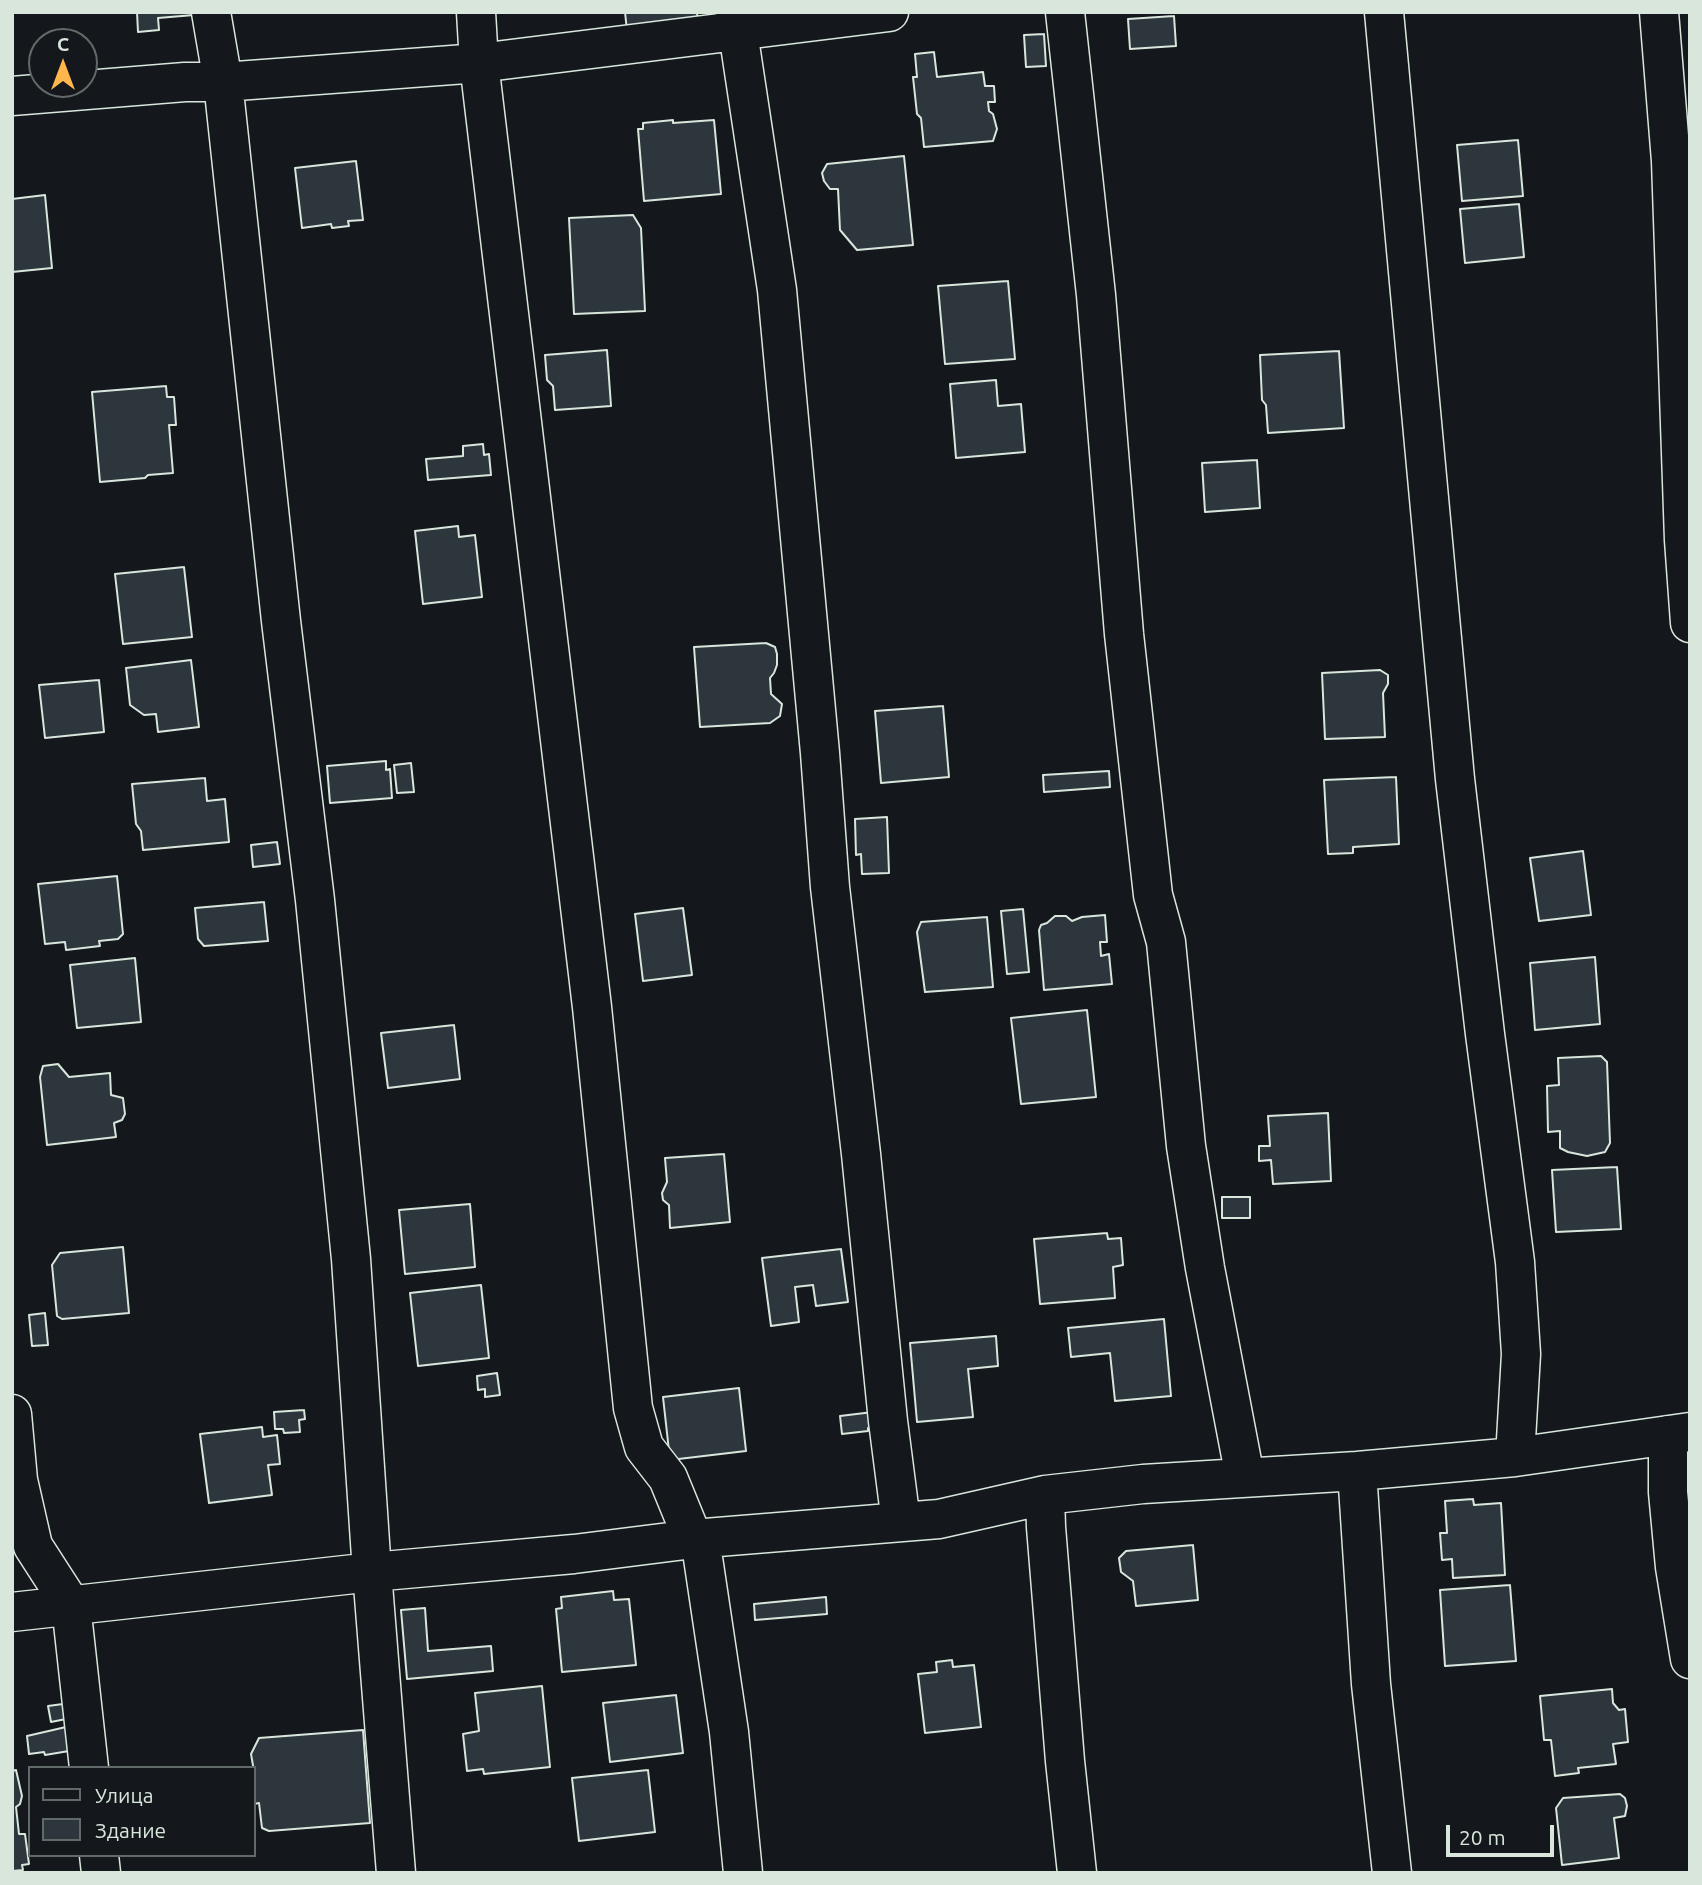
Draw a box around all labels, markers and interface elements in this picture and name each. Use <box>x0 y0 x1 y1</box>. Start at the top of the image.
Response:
north arrow <box>28 28 98 98</box>
text: С <box>57 33 69 55</box>
legend <box>28 1766 256 1857</box>
text: Улица <box>95 1783 153 1807</box>
scale bar <box>1450 1812 1558 1856</box>
text: Здание <box>95 1818 166 1842</box>
text: 20 m <box>1459 1825 1506 1849</box>

